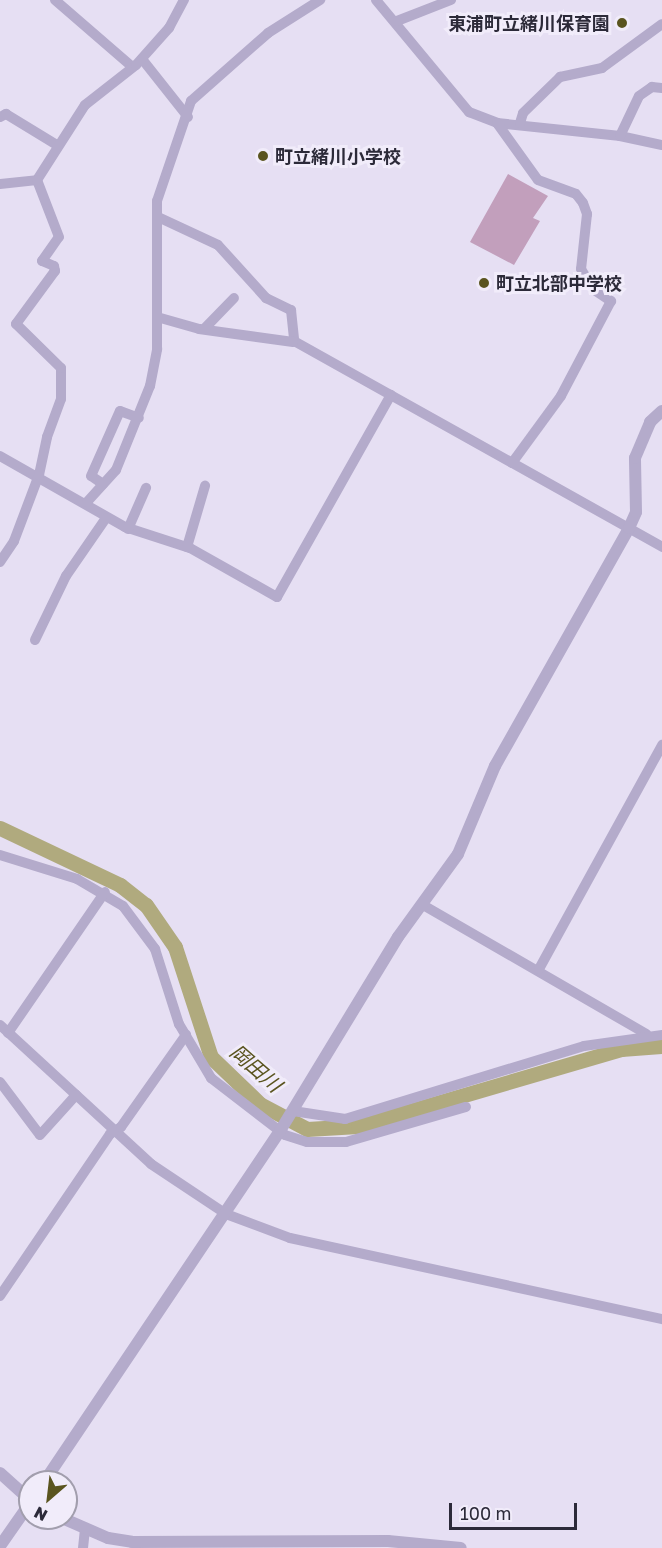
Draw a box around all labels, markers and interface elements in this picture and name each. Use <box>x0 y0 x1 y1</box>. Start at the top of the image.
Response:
place label: 東浦町立緒川保育園 <box>448 12 610 34</box>
marker: 東浦町立緒川保育園 <box>615 16 629 30</box>
place label: 町立緒川小学校 <box>275 145 401 167</box>
marker: 町立緒川小学校 <box>256 149 270 163</box>
place label: 町立北部中学校 <box>496 272 622 294</box>
marker: 町立北部中学校 <box>477 276 491 290</box>
water label: 岡田川 <box>225 1039 287 1097</box>
north arrow <box>18 1470 78 1530</box>
scale bar <box>452 1491 580 1529</box>
text: N <box>30 1502 51 1526</box>
text: 100 m <box>460 1502 511 1524</box>

